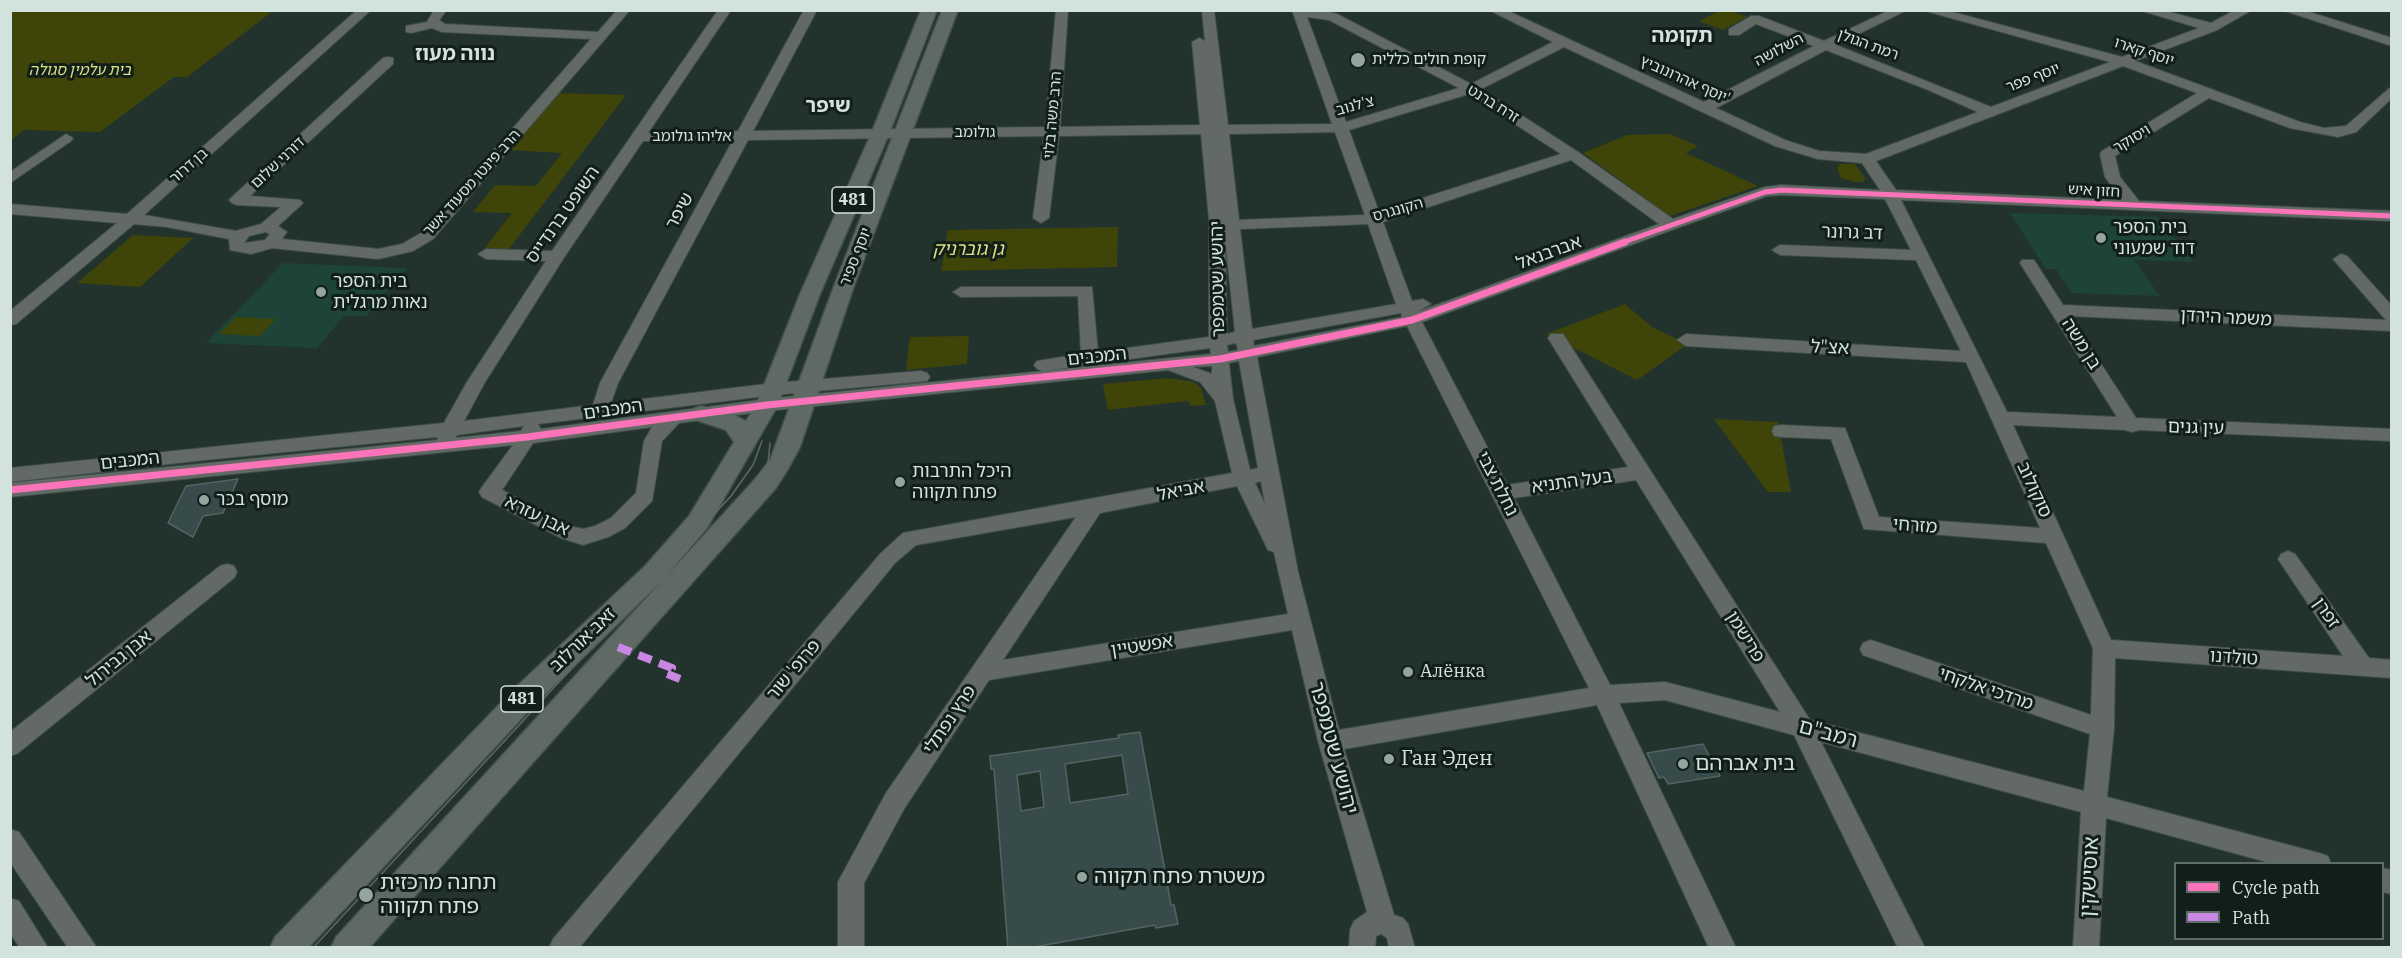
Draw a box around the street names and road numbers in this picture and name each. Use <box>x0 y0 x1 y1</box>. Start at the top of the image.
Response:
street label: רמת הגולן <box>1835 26 1901 64</box>
street label: השלושה <box>1751 30 1807 70</box>
street label: יוסף קארו <box>2112 34 2176 70</box>
street label: יוסף אהרונוביץ' <box>1637 52 1733 108</box>
street label: יוסף פפר <box>2003 59 2063 97</box>
street label: הרב משה בלוי <box>1040 70 1066 160</box>
street label: זרח ברנט <box>1464 81 1522 127</box>
street label: צ'לנוב <box>1334 92 1376 120</box>
street label: ויסוקר <box>2110 121 2154 157</box>
street label: גולומב <box>955 124 995 142</box>
street label: הרב פינטו מסעוד אשר <box>419 126 525 240</box>
street label: אליהו גולומב <box>652 128 732 146</box>
street label: דורני שלום <box>247 134 309 192</box>
street label: בן דרור <box>166 145 212 187</box>
street label: השופט ברנדייס <box>522 162 604 268</box>
street label: חזון איש <box>2067 181 2121 201</box>
road number: 481 <box>832 187 874 213</box>
street label: שיפר <box>661 189 699 233</box>
street label: הקונגרס <box>1371 194 1425 226</box>
street label: יהושע שטמפפר <box>1206 221 1230 337</box>
street label: דב גרונר <box>1821 221 1883 245</box>
street label: יוסף ספיר <box>836 225 876 289</box>
street label: אברבנאל <box>1514 231 1584 275</box>
street label: משמר הירדן <box>2180 305 2272 331</box>
street label: בן משה <box>2057 314 2105 374</box>
street label: אצ"ל <box>1810 336 1850 360</box>
street label: המכבים <box>1066 343 1128 371</box>
street label: המכבים <box>582 395 644 425</box>
street label: עין גנים <box>2167 416 2225 440</box>
street label: המכבים <box>99 447 161 475</box>
street label: נחלת צבי <box>1472 448 1522 520</box>
street label: סוקולוב <box>2012 459 2056 521</box>
street label: בעל התניא <box>1530 466 1614 498</box>
street label: אביאל <box>1156 476 1206 506</box>
street label: אבן עזרא <box>501 491 573 541</box>
street label: מזרחי <box>1892 514 1938 538</box>
street label: זפרן <box>2308 594 2344 632</box>
street label: זאב אורלוב <box>546 603 620 677</box>
street label: פרישמן <box>1721 607 1769 667</box>
street label: אבן גבירול <box>82 626 156 692</box>
street label: אפשטיין <box>1109 630 1175 662</box>
street label: פרופ' שור <box>762 635 826 705</box>
street label: טולדנו <box>2209 646 2259 670</box>
street label: מרדכי אלקחי <box>1936 663 2036 715</box>
street label: יהושע שטמפפר <box>1303 679 1363 817</box>
street label: פרץ נפתלי <box>919 681 981 759</box>
road number: 481 <box>501 686 543 712</box>
street label: רמב"ם <box>1796 714 1860 754</box>
street label: אוסישקין <box>2075 836 2105 918</box>

